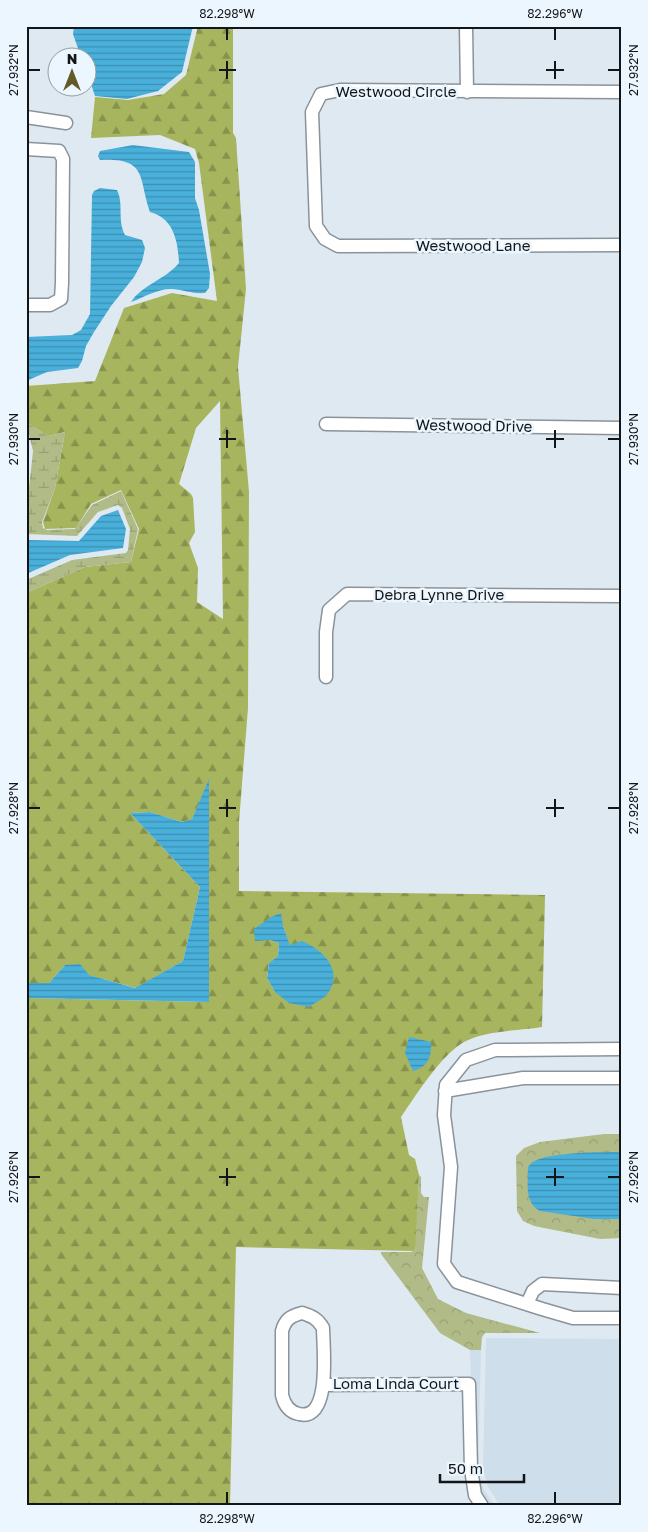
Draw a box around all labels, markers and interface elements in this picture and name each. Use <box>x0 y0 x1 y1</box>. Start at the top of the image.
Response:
text: 82.298°W <box>199 6 255 21</box>
text: 82.296°W <box>527 6 583 21</box>
text: 27.932°N <box>6 44 21 96</box>
text: 27.932°N <box>626 44 641 96</box>
north arrow <box>48 48 98 98</box>
text: N <box>67 50 77 67</box>
street label: Westwood Circle <box>335 82 457 100</box>
street label: Westwood Lane <box>416 236 531 254</box>
text: 27.930°N <box>6 413 21 465</box>
text: 27.930°N <box>626 413 641 465</box>
street label: Westwood Drive <box>415 415 533 435</box>
street label: Debra Lynne Drive <box>374 585 504 603</box>
text: 27.928°N <box>6 782 21 834</box>
text: 27.928°N <box>626 782 641 834</box>
text: 27.926°N <box>6 1151 21 1203</box>
text: 27.926°N <box>626 1151 641 1203</box>
street label: Loma Linda Court <box>333 1374 459 1392</box>
scale bar <box>440 1452 524 1484</box>
text: 50 m <box>448 1459 483 1477</box>
text: 82.298°W <box>199 1511 255 1526</box>
text: 82.296°W <box>527 1511 583 1526</box>

